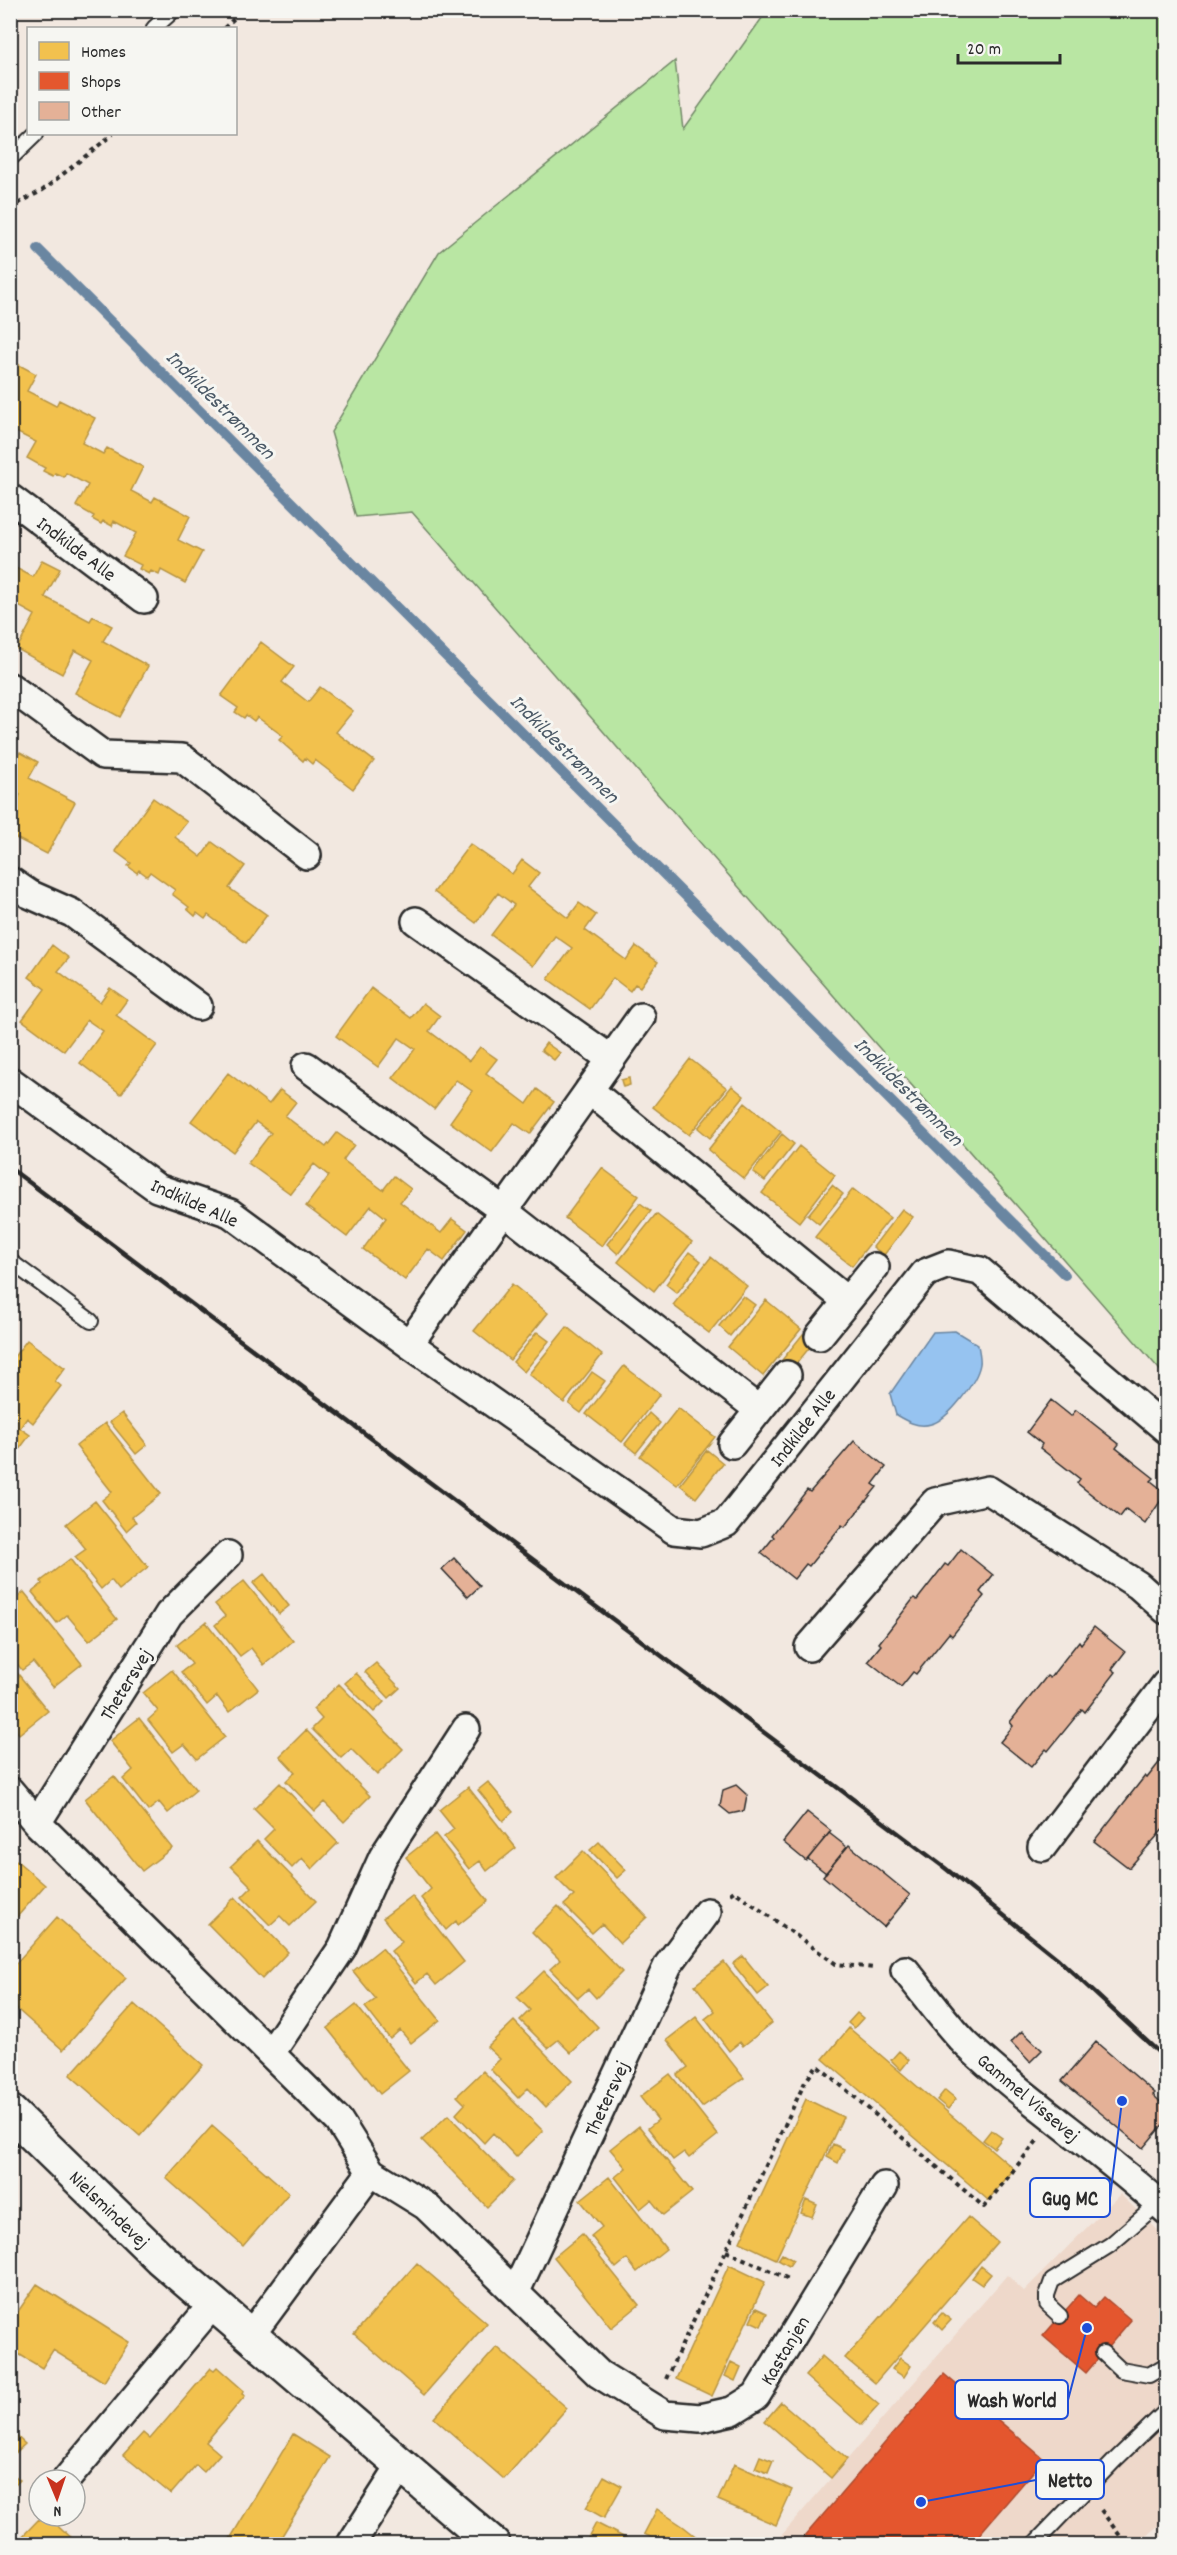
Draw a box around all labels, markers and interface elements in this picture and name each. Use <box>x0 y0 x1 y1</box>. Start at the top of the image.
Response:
legend <box>27 27 237 135</box>
scale bar <box>958 27 1060 65</box>
text: 20 m <box>967 38 1001 63</box>
text: Homes <box>81 41 126 66</box>
text: Shops <box>81 71 121 96</box>
text: Other <box>81 101 121 126</box>
water label: Indkildestrømmen <box>157 345 281 469</box>
street label: Indkilde Alle <box>29 511 121 590</box>
water label: Indkildestrømmen <box>501 689 625 813</box>
water label: Indkildestrømmen <box>845 1032 969 1156</box>
street label: Indkilde Alle <box>145 1173 242 1237</box>
street label: Indkilde Alle <box>765 1383 844 1474</box>
street label: Thetersvej <box>94 1644 161 1727</box>
street label: Gammel Vissevej <box>970 2048 1084 2151</box>
street label: Thetersvej <box>579 2057 638 2142</box>
street label: Nielsmindevej <box>61 2165 155 2257</box>
callout: Gug MC <box>1030 2178 1110 2217</box>
text: Gug MC <box>1042 2186 1099 2216</box>
street label: Kastanjen <box>755 2312 818 2391</box>
callout: Wash World <box>955 2380 1068 2419</box>
text: Wash World <box>967 2388 1057 2418</box>
callout: Netto <box>1036 2460 1104 2499</box>
north arrow <box>27 2468 87 2528</box>
text: Netto <box>1048 2468 1092 2498</box>
text: N <box>53 2499 62 2522</box>

